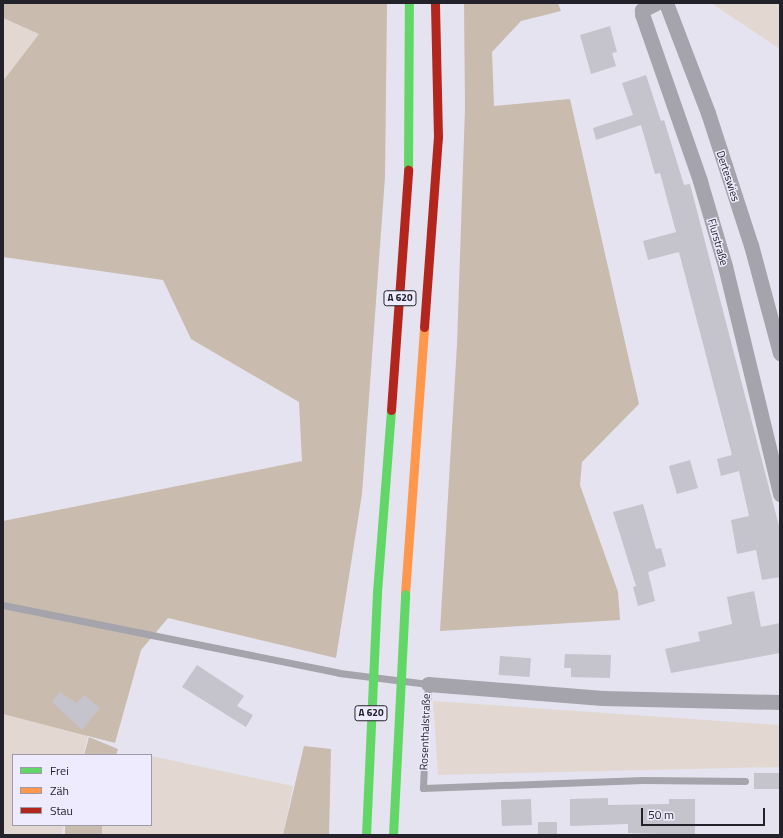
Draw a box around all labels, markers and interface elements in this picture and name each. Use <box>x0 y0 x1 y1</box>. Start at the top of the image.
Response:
street label: Derteswies <box>714 149 742 203</box>
street label: Flurstraße <box>705 217 731 267</box>
road number: A 620 <box>383 290 417 306</box>
street label: Rosenthalstraße <box>417 693 433 771</box>
road number: A 620 <box>354 705 388 721</box>
legend <box>12 754 152 826</box>
text: Frei <box>50 761 69 780</box>
text: Zäh <box>50 781 69 800</box>
scale bar <box>643 800 767 826</box>
text: Stau <box>50 801 73 820</box>
text: 50 m <box>648 805 674 824</box>

